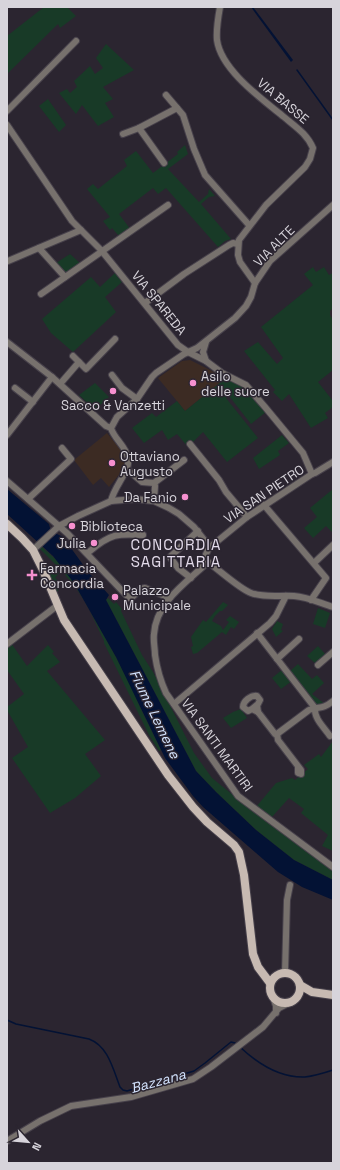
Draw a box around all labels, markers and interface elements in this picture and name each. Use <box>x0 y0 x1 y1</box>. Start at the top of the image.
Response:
street label: VIA BASSE <box>254 74 312 128</box>
street label: VIA ALTE <box>250 222 298 270</box>
street label: VIA SPAREDA <box>128 267 190 339</box>
place label: Asilo delle suore <box>201 368 270 400</box>
marker: Asilo delle suore <box>188 378 198 388</box>
marker: Sacco & Vanzetti <box>108 386 118 396</box>
place label: Sacco & Vanzetti <box>61 397 165 414</box>
place label: Ottaviano Augusto <box>120 448 180 480</box>
marker: Ottaviano Augusto <box>107 458 117 468</box>
street label: VIA SAN PIETRO <box>220 461 308 527</box>
place label: Da Fanio <box>124 489 177 506</box>
marker: Da Fanio <box>180 492 190 502</box>
place label: Biblioteca <box>80 518 144 535</box>
marker: Biblioteca <box>67 521 77 531</box>
place label: Julia <box>57 535 87 552</box>
district label: CONCORDIA SAGITTARIA <box>131 535 221 571</box>
marker: Julia <box>89 538 99 548</box>
place label: Farmacia Concordia <box>40 560 104 592</box>
marker: Farmacia Concordia <box>27 570 37 580</box>
place label: Palazzo Municipale <box>123 582 191 614</box>
marker: Palazzo Municipale <box>110 592 120 602</box>
water label: Fiume Lemene <box>126 667 185 762</box>
street label: VIA SANTI MARTIRI <box>177 695 257 795</box>
water label: Bazzana <box>128 1065 189 1097</box>
north arrow <box>8 1122 48 1162</box>
text: N <box>29 1140 45 1153</box>

